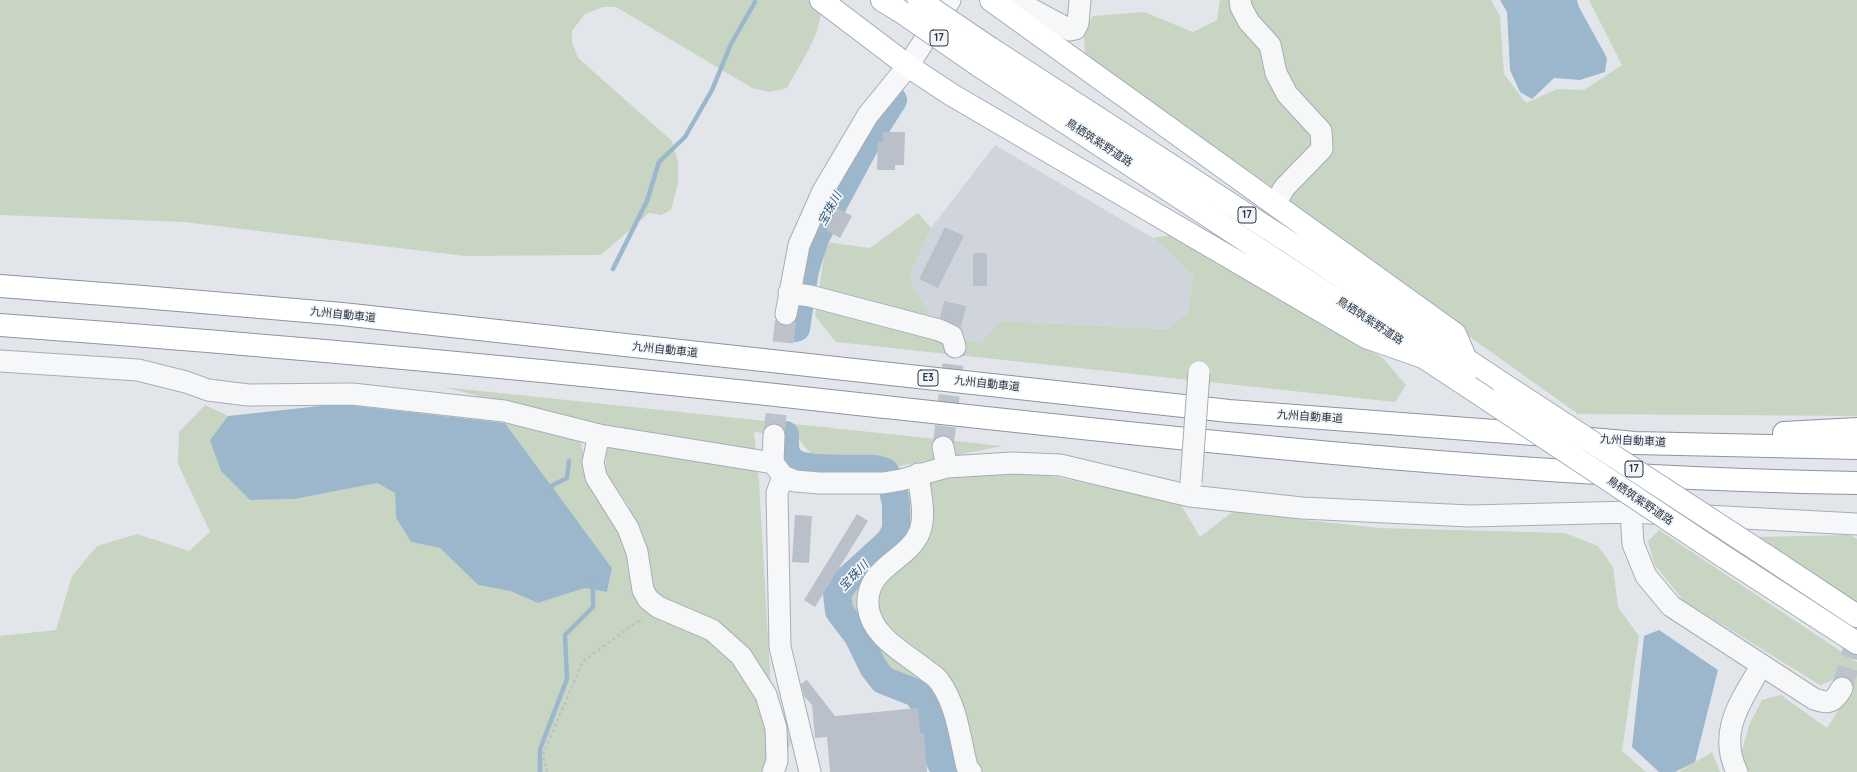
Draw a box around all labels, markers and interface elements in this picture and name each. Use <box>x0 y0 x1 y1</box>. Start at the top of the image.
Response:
road number: 17 <box>930 30 948 46</box>
street label: 鳥栖筑紫野道路 <box>1063 116 1135 170</box>
water label: 宝珠川 <box>815 190 845 228</box>
road number: 17 <box>1238 207 1256 223</box>
street label: 鳥栖筑紫野道路 <box>1334 294 1406 348</box>
street label: 九州自動車道 <box>309 305 377 325</box>
street label: 九州自動車道 <box>631 340 699 360</box>
road number: E3 <box>918 370 938 386</box>
street label: 九州自動車道 <box>953 374 1021 394</box>
street label: 九州自動車道 <box>1277 408 1343 426</box>
street label: 九州自動車道 <box>1600 433 1666 449</box>
road number: 17 <box>1625 461 1643 477</box>
street label: 鳥栖筑紫野道路 <box>1604 474 1676 528</box>
water label: 宝珠川 <box>836 558 872 594</box>

